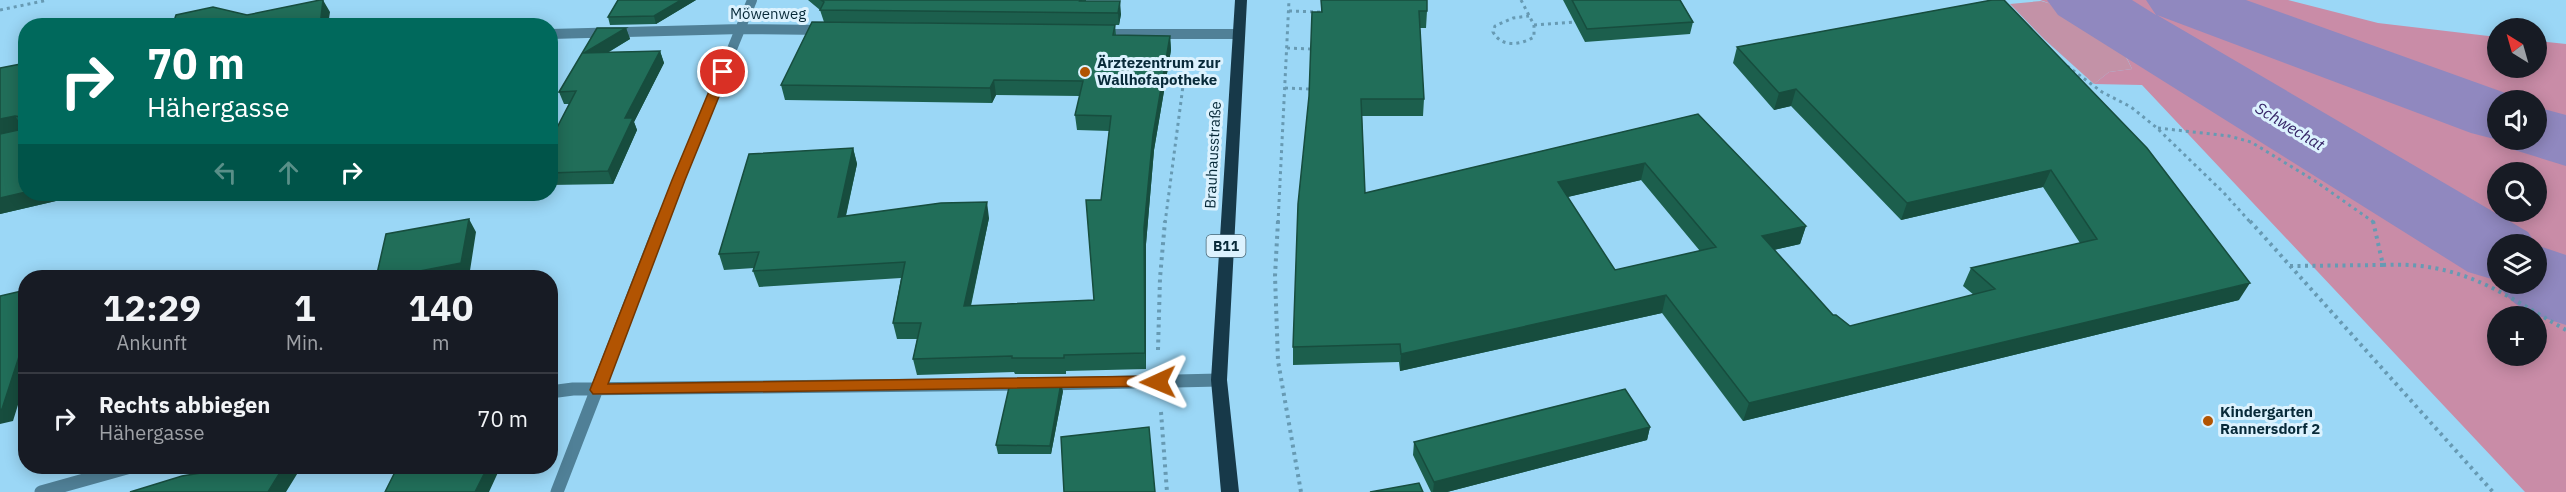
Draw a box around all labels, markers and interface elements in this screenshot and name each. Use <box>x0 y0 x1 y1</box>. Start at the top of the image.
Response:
street label: Möwenweg <box>730 4 806 23</box>
north arrow <box>2487 18 2547 78</box>
map controls <box>2487 18 2547 366</box>
text: 70 m <box>147 36 245 91</box>
icon: right <box>48 42 126 120</box>
pin <box>697 46 748 97</box>
place label: Ärztezentrum zur Wallhofapotheke <box>1097 53 1221 89</box>
icon: arrive <box>706 55 739 88</box>
marker: Ärztezentrum zur Wallhofapotheke <box>1078 65 1092 79</box>
text: Hähergasse <box>147 89 290 124</box>
button: sound <box>2487 90 2547 150</box>
water label: Schwechat <box>2252 98 2329 155</box>
street label: Brauhausstraße <box>1200 101 1225 209</box>
icon: left <box>209 156 242 189</box>
icon: ahead <box>272 156 305 189</box>
icon: right <box>335 156 368 189</box>
button: search <box>2487 162 2547 222</box>
button: layers <box>2487 234 2547 294</box>
road number: B11 <box>1206 235 1246 257</box>
text: 12:29 <box>103 284 201 331</box>
text: 1 <box>294 284 316 331</box>
text: 140 <box>408 284 473 331</box>
button: + <box>2487 306 2547 366</box>
text: Ankunft <box>116 329 187 356</box>
text: Min. <box>286 329 324 356</box>
text: m <box>432 329 450 356</box>
position arrow <box>1126 350 1190 414</box>
text: Rechts abbiegen <box>99 390 270 419</box>
icon: right <box>48 402 81 435</box>
place label: Kindergarten Rannersdorf 2 <box>2220 402 2320 438</box>
text: 70 m <box>477 404 528 433</box>
marker: Kindergarten Rannersdorf 2 <box>2201 414 2215 428</box>
text: Hähergasse <box>99 419 205 446</box>

